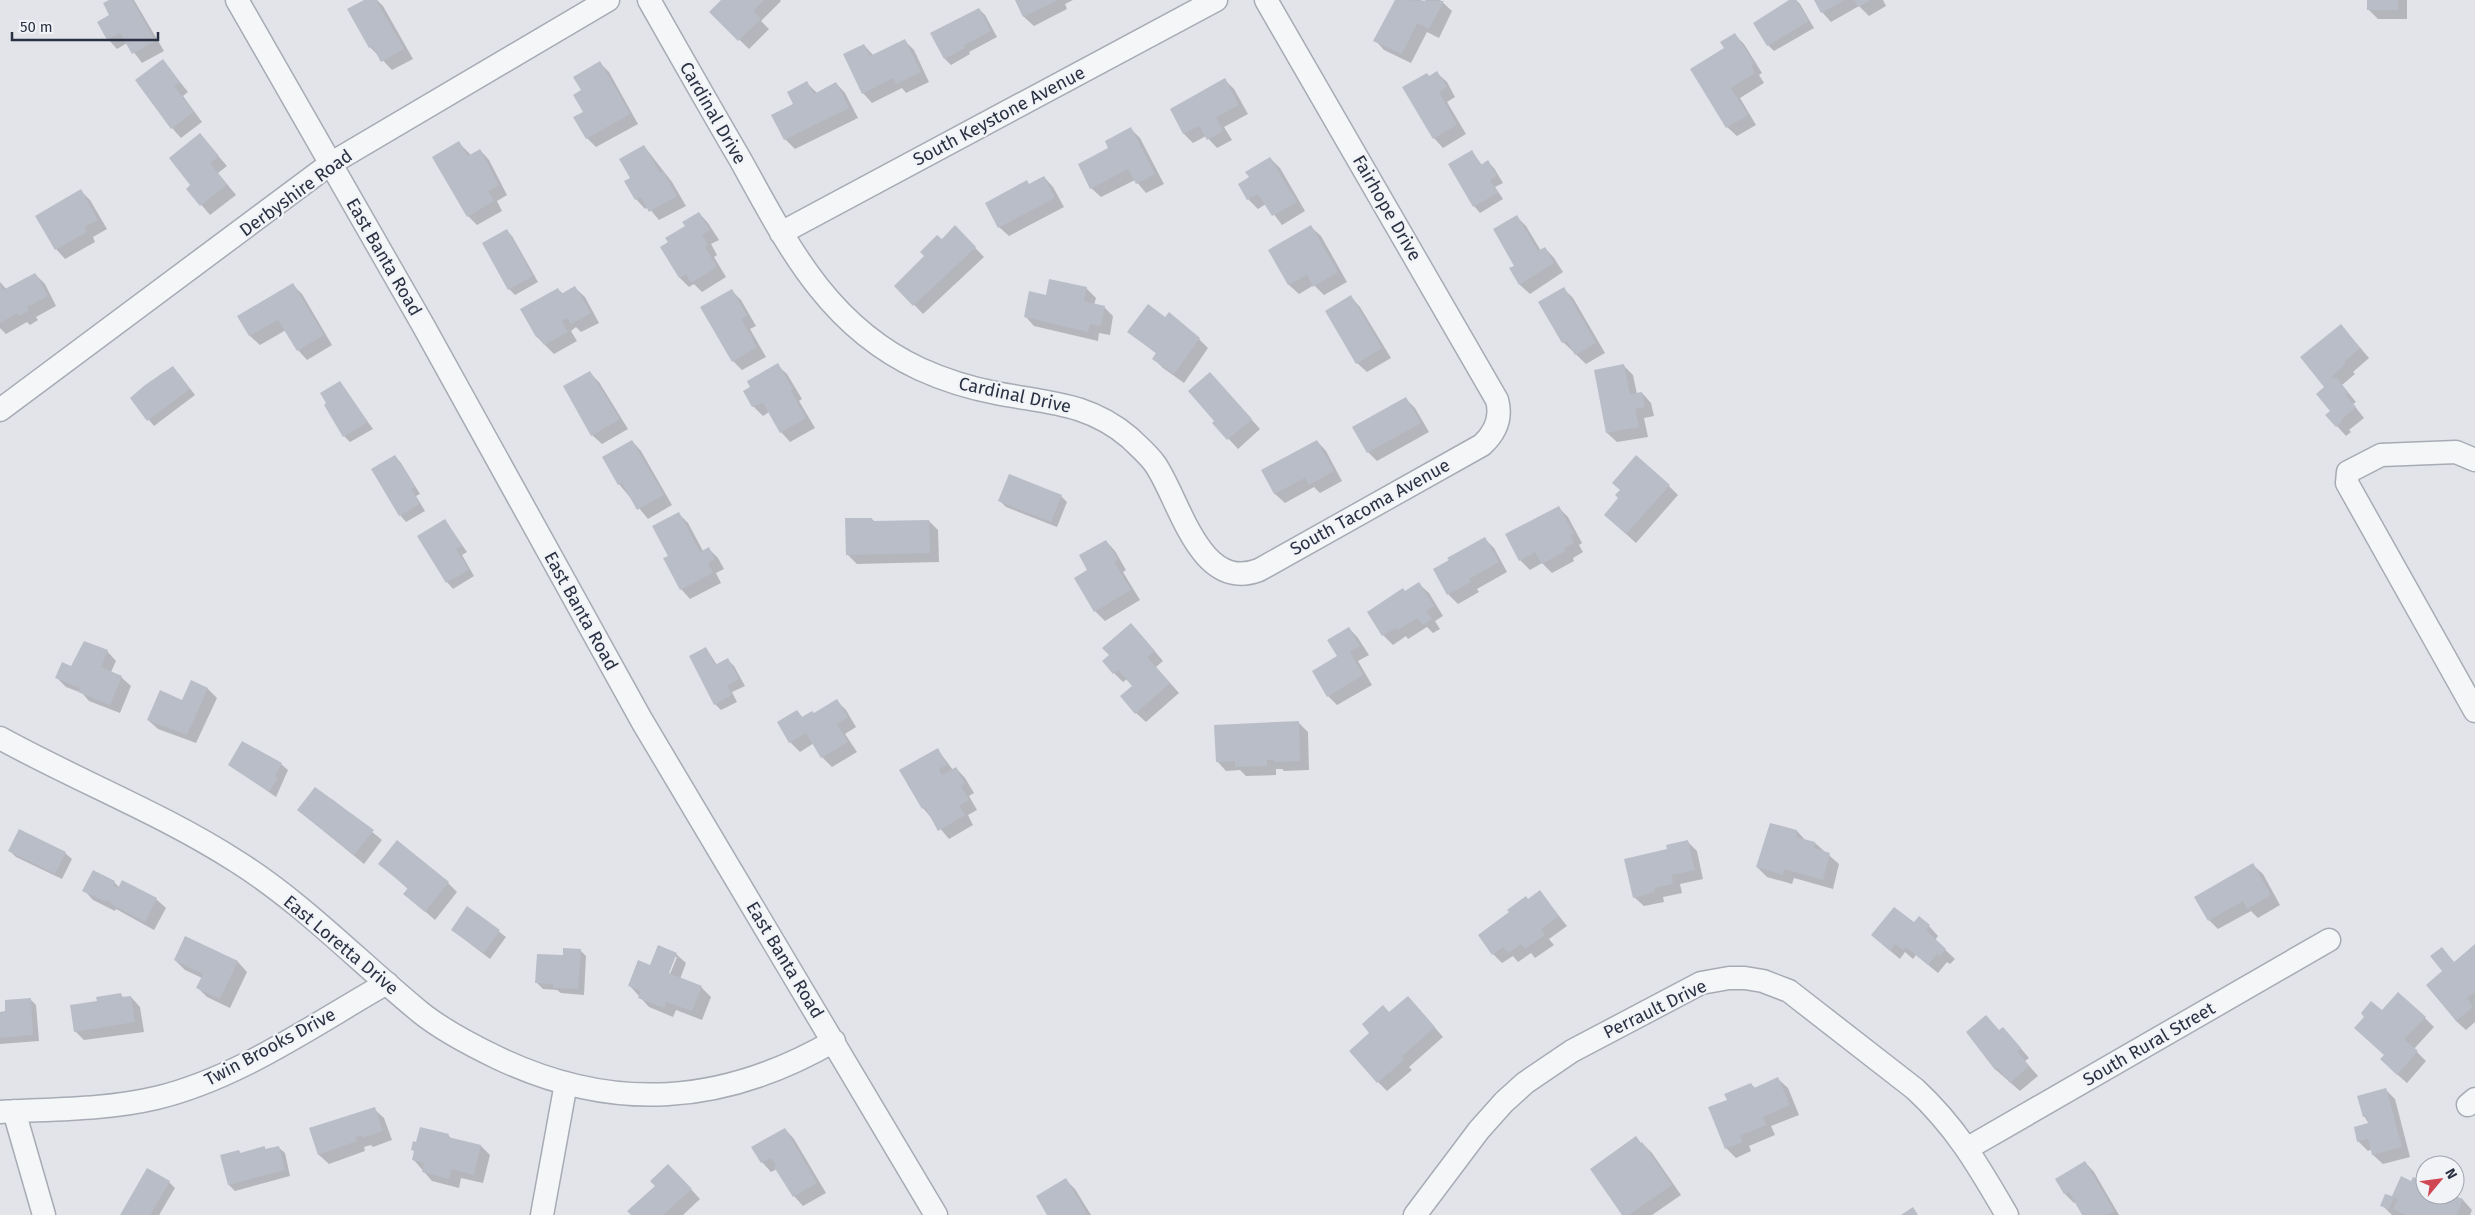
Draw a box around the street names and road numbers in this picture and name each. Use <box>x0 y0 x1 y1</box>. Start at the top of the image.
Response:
street label: Cardinal Drive <box>675 58 751 168</box>
street label: South Keystone Avenue <box>909 61 1089 171</box>
street label: Derbyshire Road <box>235 145 357 241</box>
street label: Fairhope Drive <box>1348 151 1426 265</box>
street label: East Banta Road <box>341 194 427 320</box>
street label: Cardinal Drive <box>957 372 1073 418</box>
street label: South Tacoma Avenue <box>1286 454 1454 560</box>
street label: East Banta Road <box>539 548 623 674</box>
street label: East Loretta Drive <box>279 890 403 1000</box>
street label: East Banta Road <box>741 898 829 1022</box>
street label: Perrault Drive <box>1600 975 1710 1043</box>
street label: South Rural Street <box>2079 997 2219 1091</box>
street label: Twin Brooks Drive <box>201 1003 339 1091</box>

